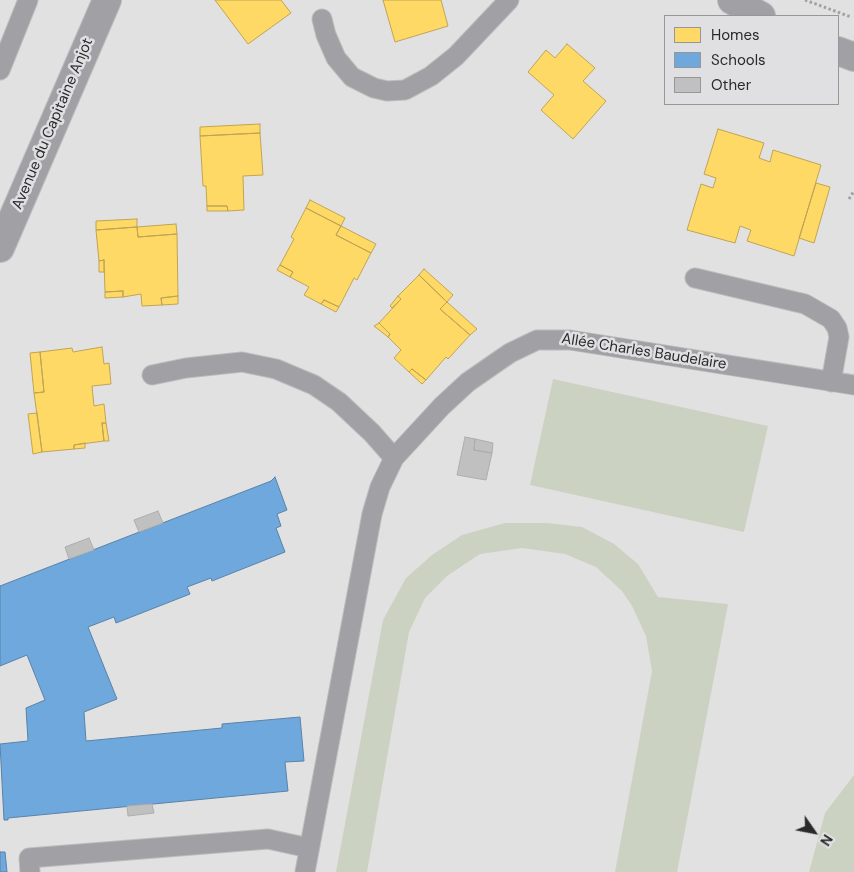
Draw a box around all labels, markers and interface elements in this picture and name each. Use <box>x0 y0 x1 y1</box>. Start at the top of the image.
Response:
legend <box>664 15 839 105</box>
text: Homes <box>711 25 760 45</box>
street label: Avenue du Capitaine Anjot <box>9 36 97 212</box>
text: Schools <box>711 50 766 70</box>
text: Other <box>711 75 751 95</box>
street label: Allée Charles Baudelaire <box>560 330 728 374</box>
north arrow <box>789 807 839 857</box>
text: N <box>816 831 837 849</box>

